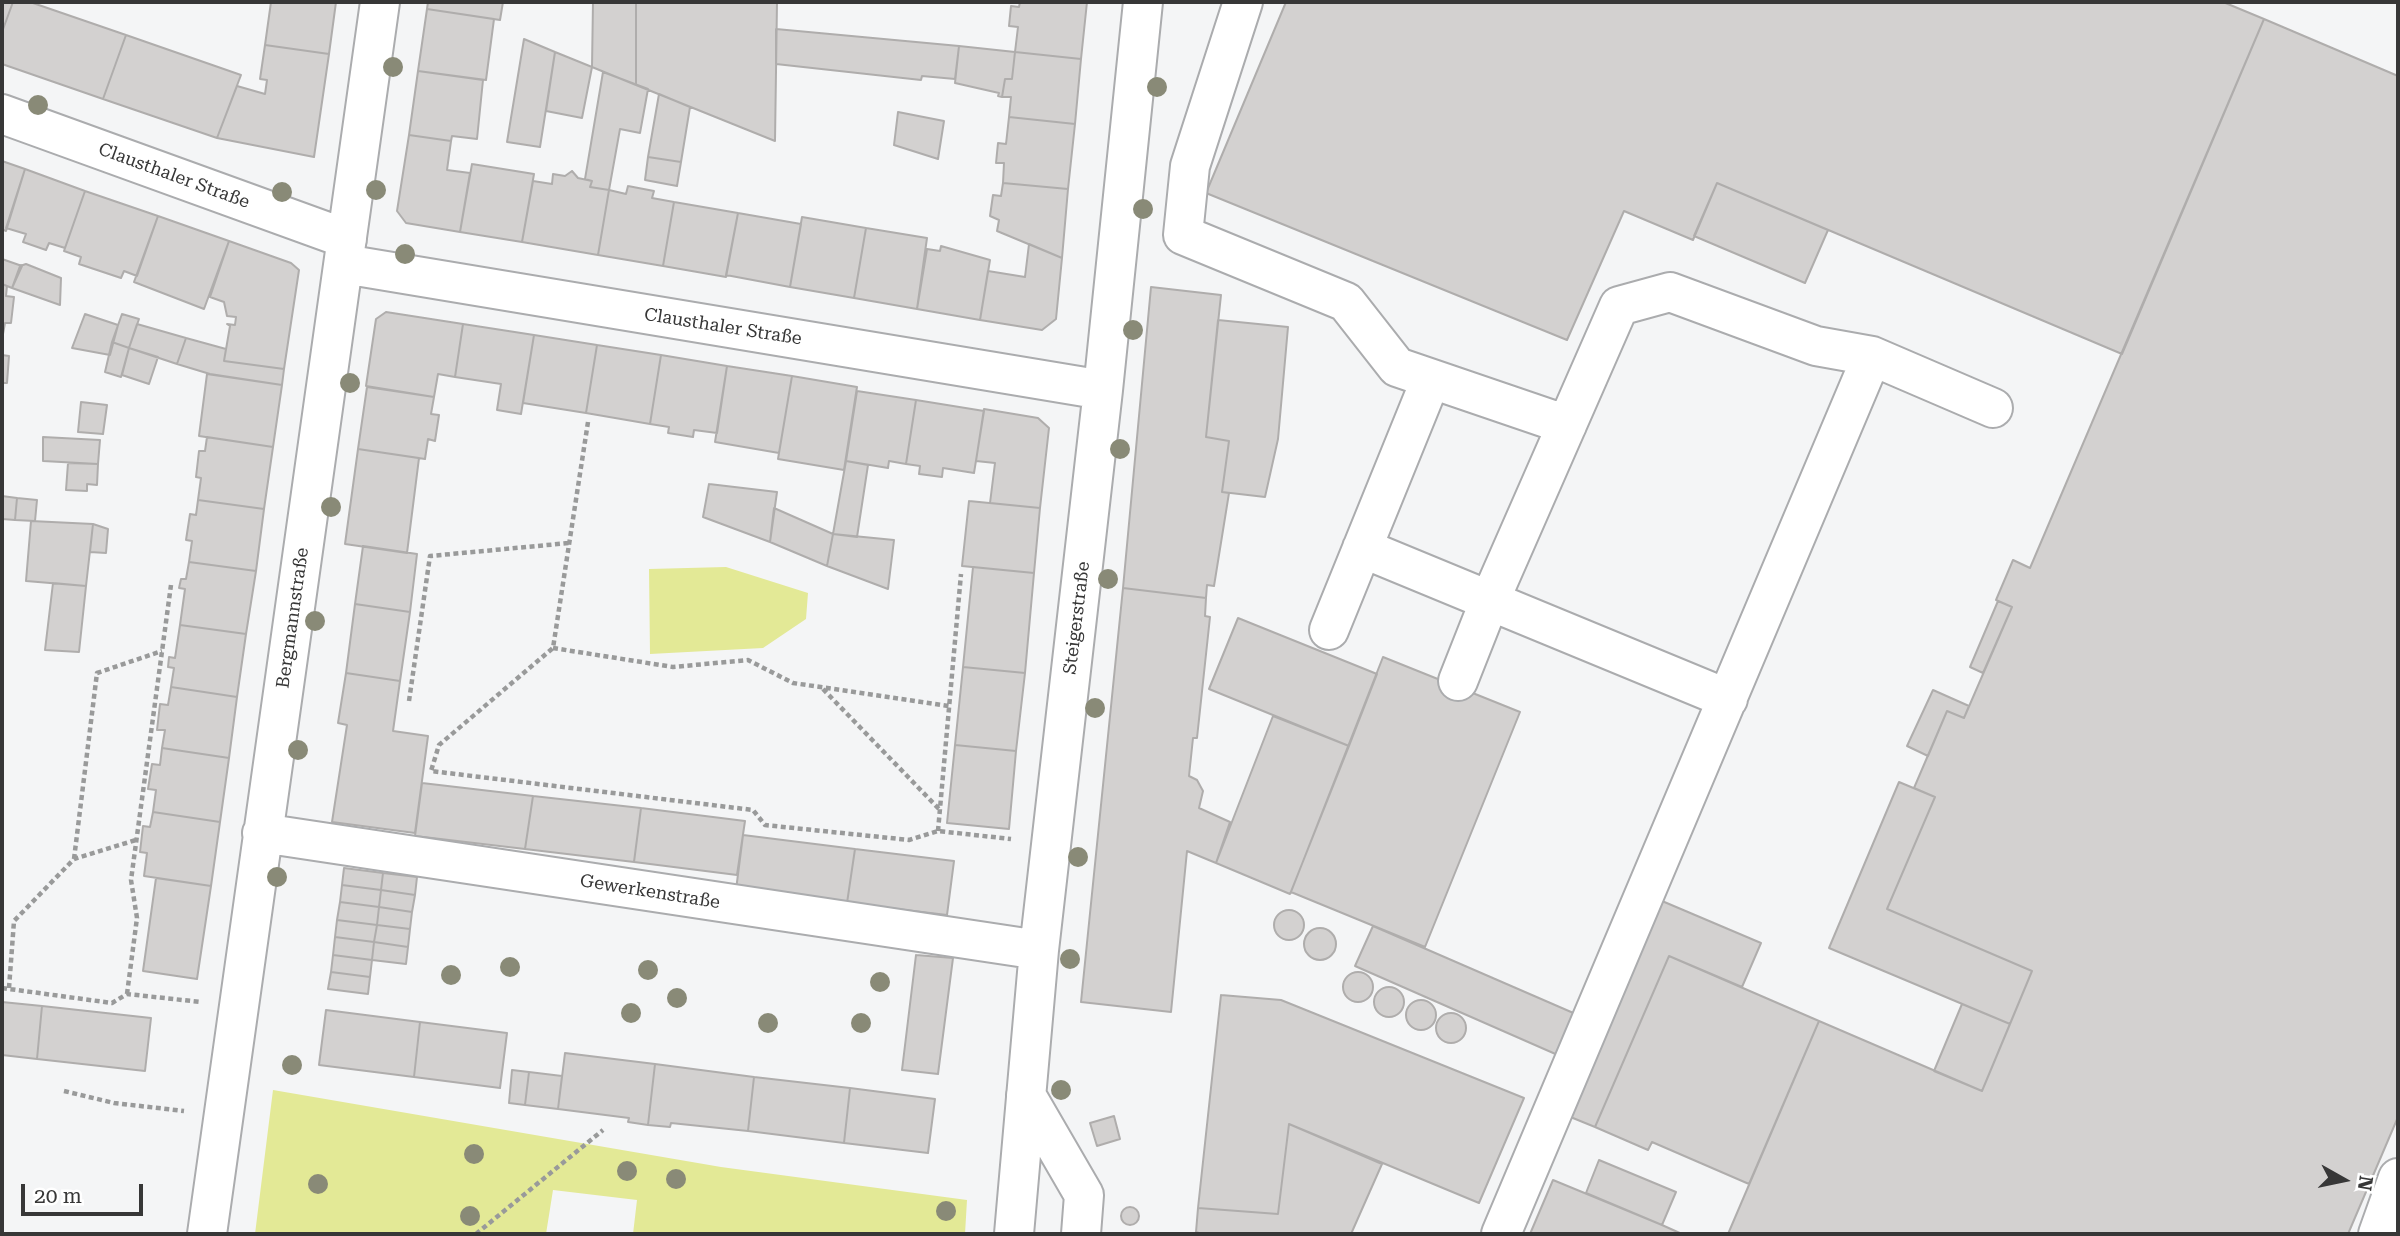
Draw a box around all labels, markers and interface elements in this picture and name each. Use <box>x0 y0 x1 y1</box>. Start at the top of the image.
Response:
street label: Clausthaler Straße <box>95 139 253 213</box>
street label: Clausthaler Straße <box>643 304 803 350</box>
street label: Bergmannstraße <box>272 546 314 690</box>
street label: Steigerstraße <box>1059 560 1095 676</box>
street label: Gewerkenstraße <box>578 870 722 914</box>
north arrow <box>2309 1145 2379 1215</box>
scale bar <box>24 1170 147 1214</box>
text: N <box>2353 1174 2378 1192</box>
text: 20 m <box>34 1184 82 1208</box>

